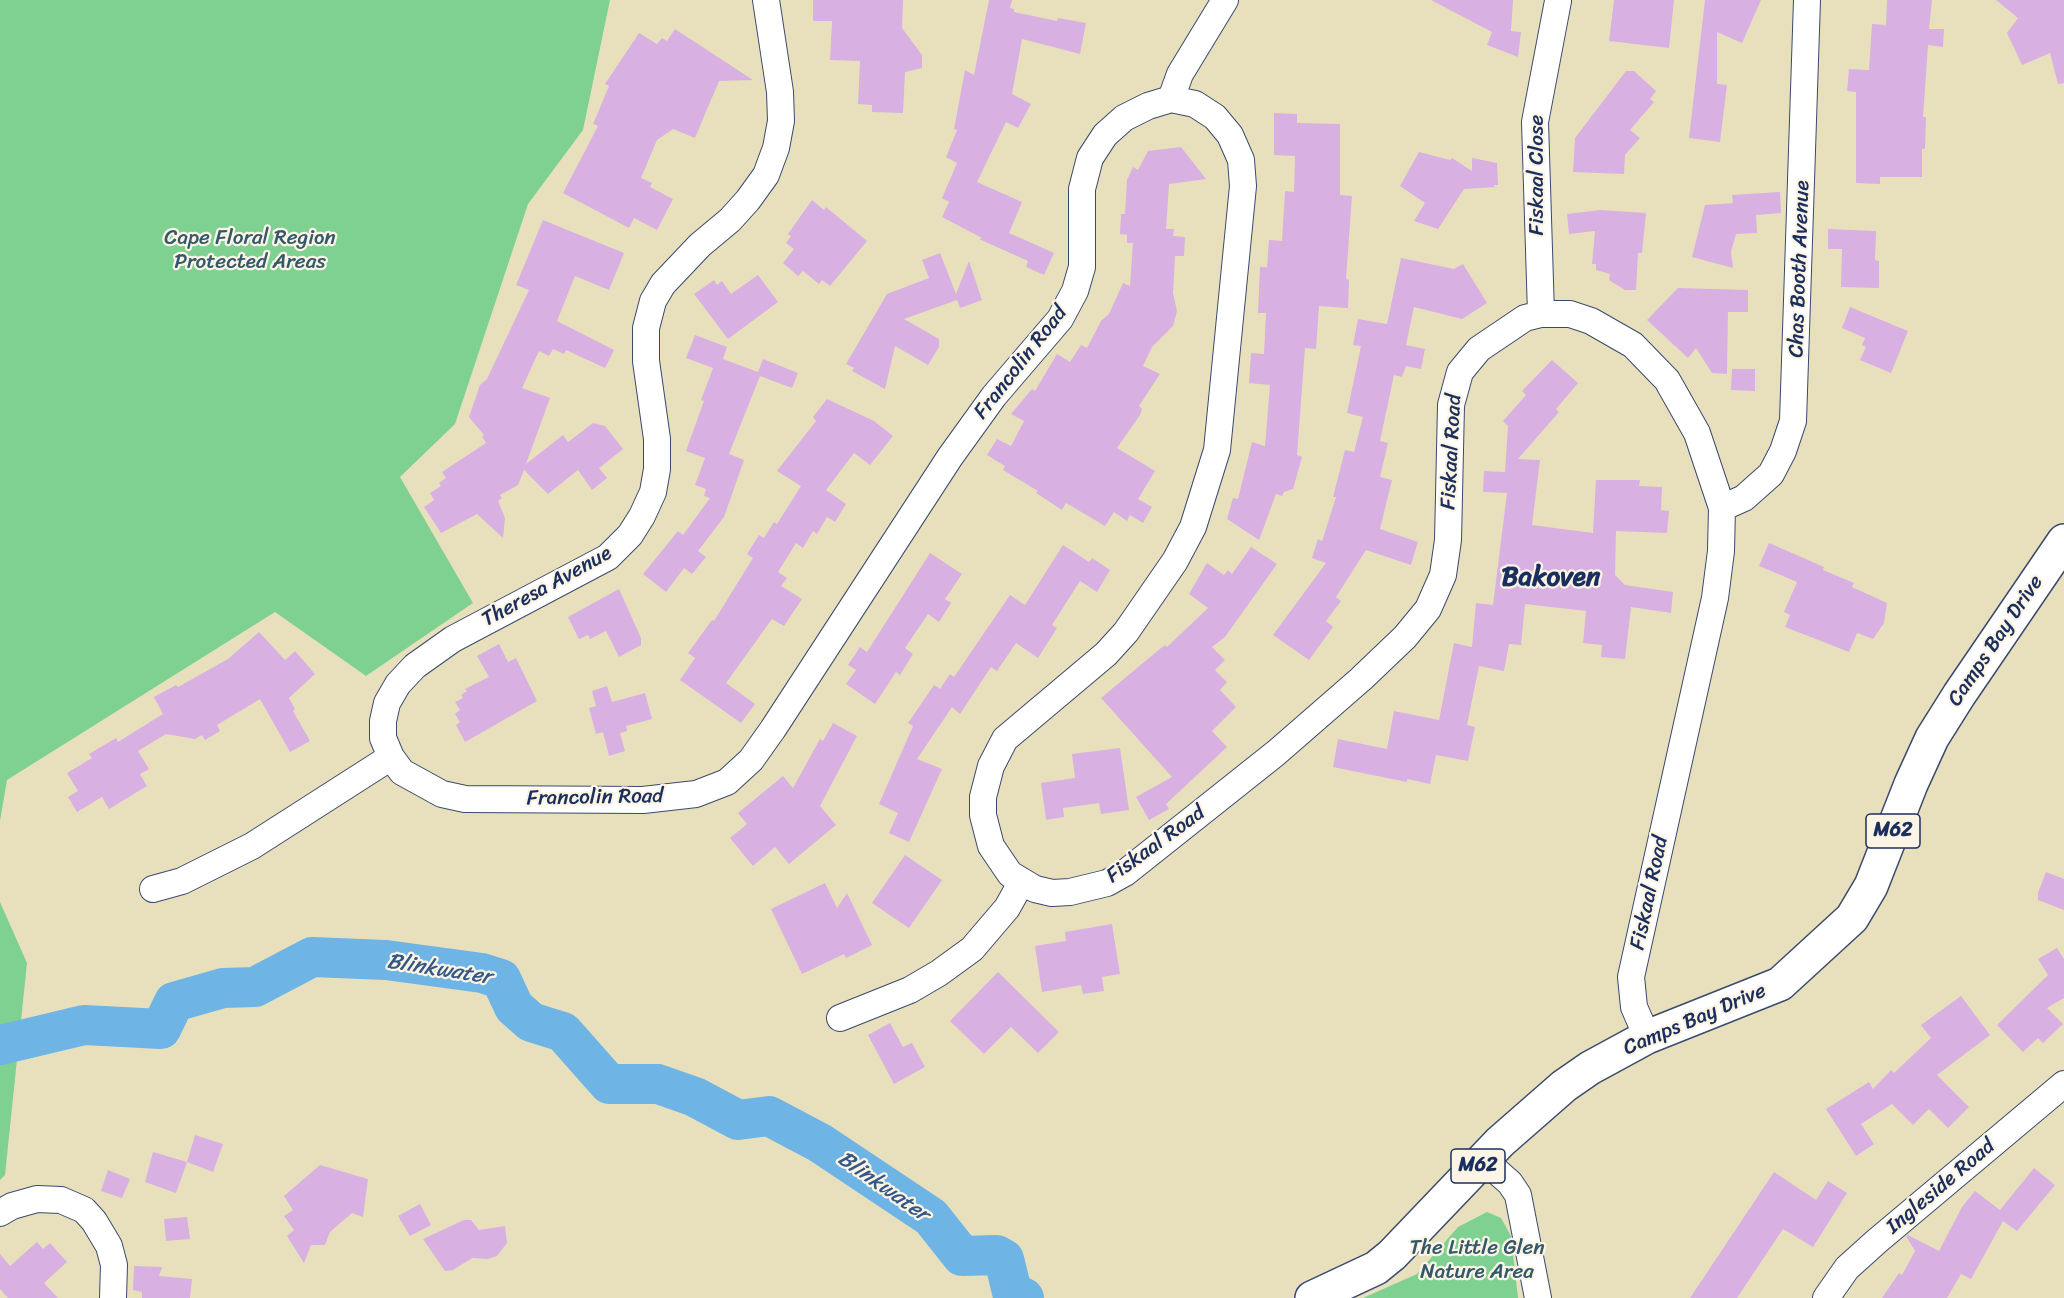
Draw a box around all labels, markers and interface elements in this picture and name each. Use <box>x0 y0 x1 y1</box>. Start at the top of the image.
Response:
street label: Fiskaal Close <box>1525 115 1551 235</box>
street label: Chas Booth Avenue <box>1784 180 1816 358</box>
park label: Cape Floral Region Protected Areas <box>164 226 336 276</box>
street label: Francolin Road <box>969 301 1073 425</box>
street label: Fiskaal Road <box>1436 394 1468 510</box>
street label: Theresa Avenue <box>478 541 616 633</box>
district label: Bakoven <box>1502 562 1600 594</box>
street label: Camps Bay Drive <box>1943 571 2049 711</box>
street label: Francolin Road <box>526 784 664 812</box>
street label: Fiskaal Road <box>1102 801 1210 889</box>
road number: M62 <box>1866 814 1920 848</box>
street label: Fiskaal Road <box>1626 834 1674 952</box>
water label: Blinkwater <box>385 949 493 991</box>
street label: Camps Bay Drive <box>1620 979 1770 1061</box>
street label: Ingleside Road <box>1882 1134 2000 1240</box>
water label: Blinkwater <box>832 1146 934 1228</box>
road number: M62 <box>1451 1149 1505 1183</box>
park label: The Little Glen Nature Area <box>1409 1236 1545 1286</box>

